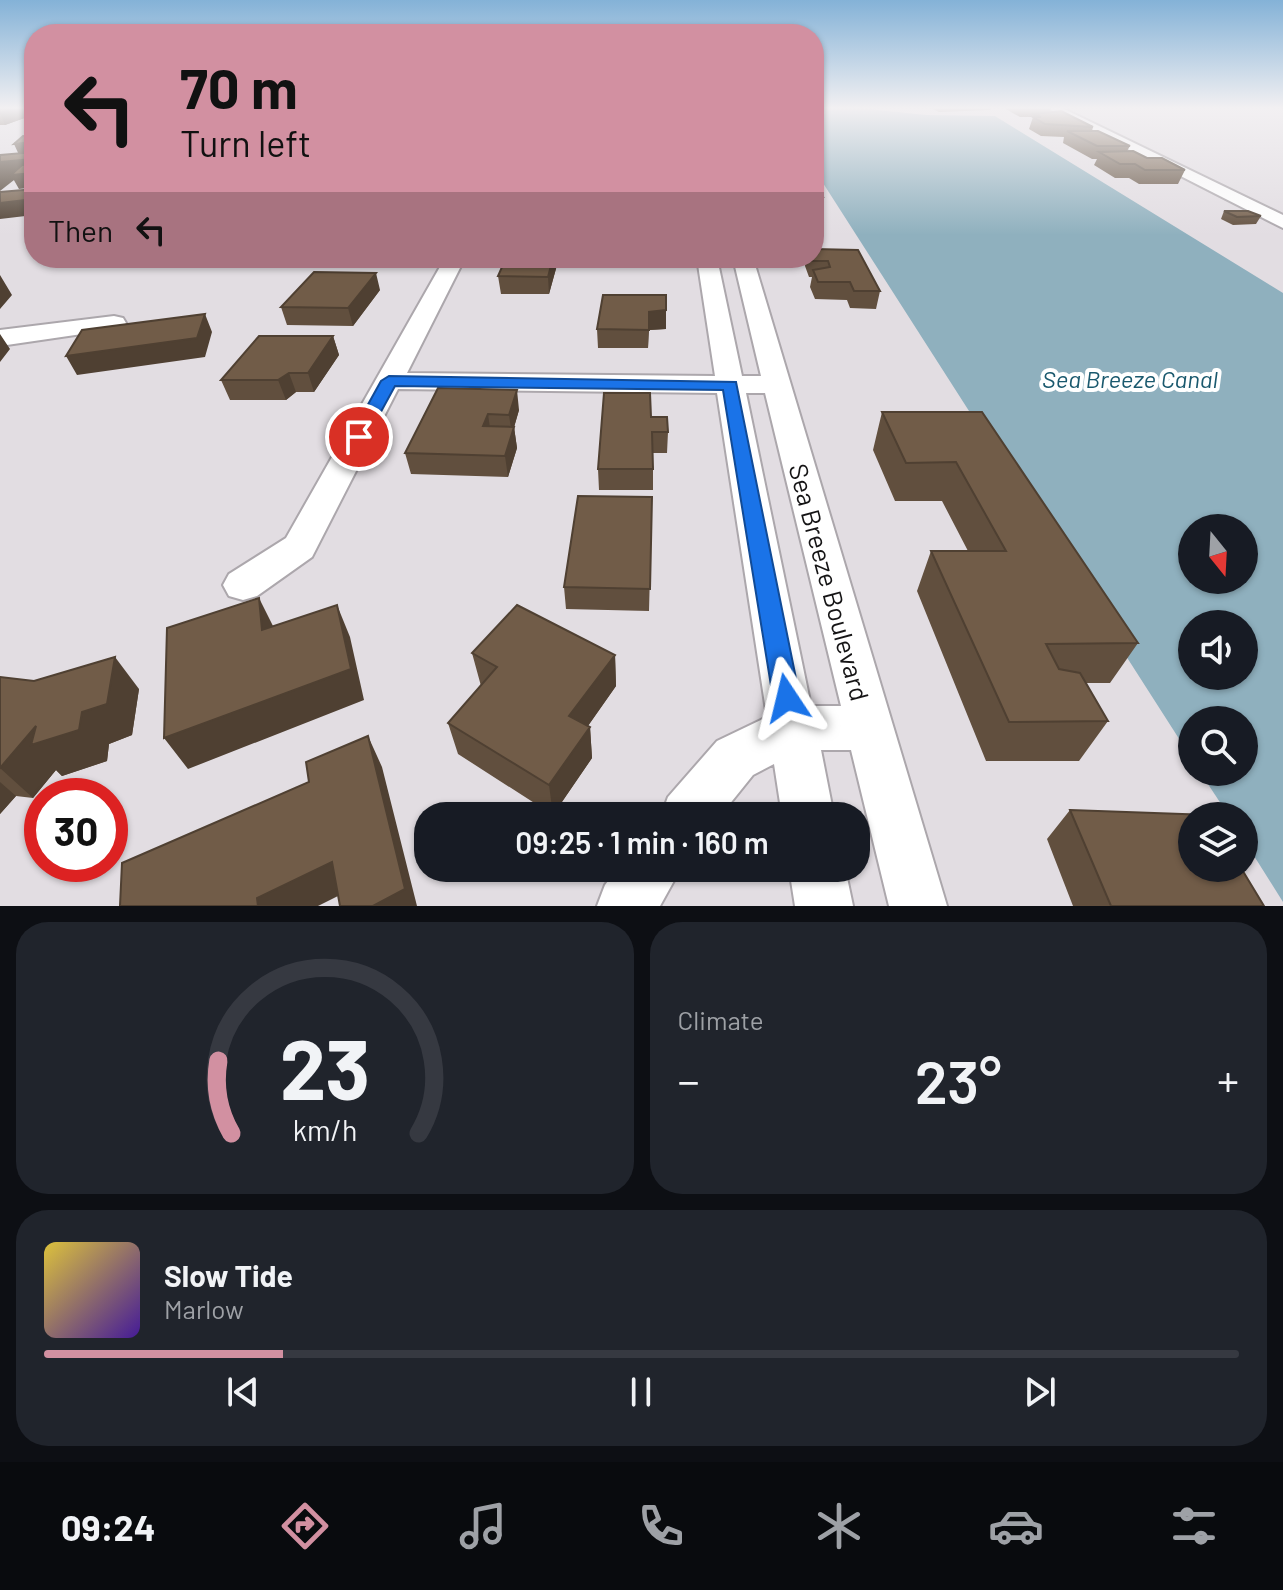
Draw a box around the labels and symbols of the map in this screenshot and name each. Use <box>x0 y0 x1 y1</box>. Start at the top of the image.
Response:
water label: Sea Breeze Canal <box>1042 364 1219 393</box>
pin <box>325 403 393 471</box>
street label: Sea Breeze Boulevard <box>783 460 877 704</box>
north arrow <box>1178 514 1258 594</box>
position arrow <box>745 656 829 740</box>
speed limit sign: 30 <box>24 778 128 882</box>

